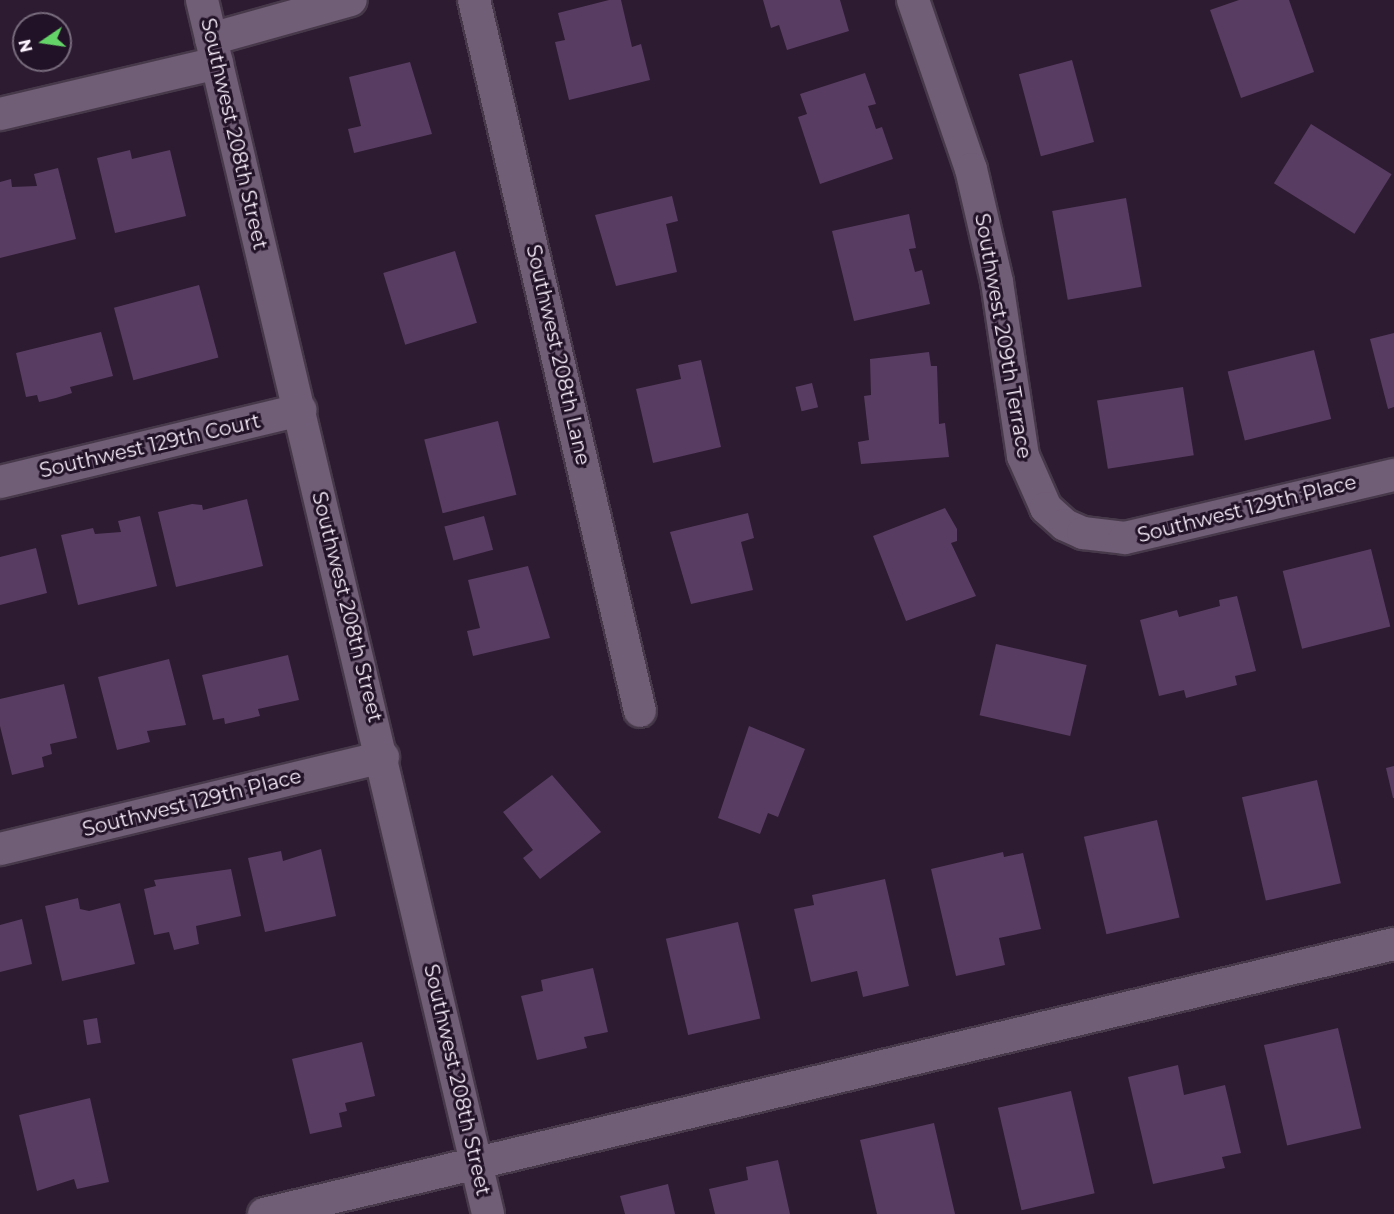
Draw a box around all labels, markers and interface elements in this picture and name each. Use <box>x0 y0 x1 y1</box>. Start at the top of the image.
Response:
north arrow <box>12 12 72 72</box>
street label: Southwest 208th Street <box>196 16 272 252</box>
text: N <box>15 37 37 54</box>
street label: Southwest 209th Terrace <box>970 212 1036 460</box>
street label: Southwest 208th Lane <box>521 242 595 468</box>
street label: Southwest 129th Court <box>37 409 263 483</box>
street label: Southwest 129th Place <box>1135 470 1359 548</box>
street label: Southwest 208th Street <box>307 489 387 725</box>
street label: Southwest 129th Place <box>80 764 304 842</box>
street label: Southwest 208th Street <box>419 962 495 1198</box>

